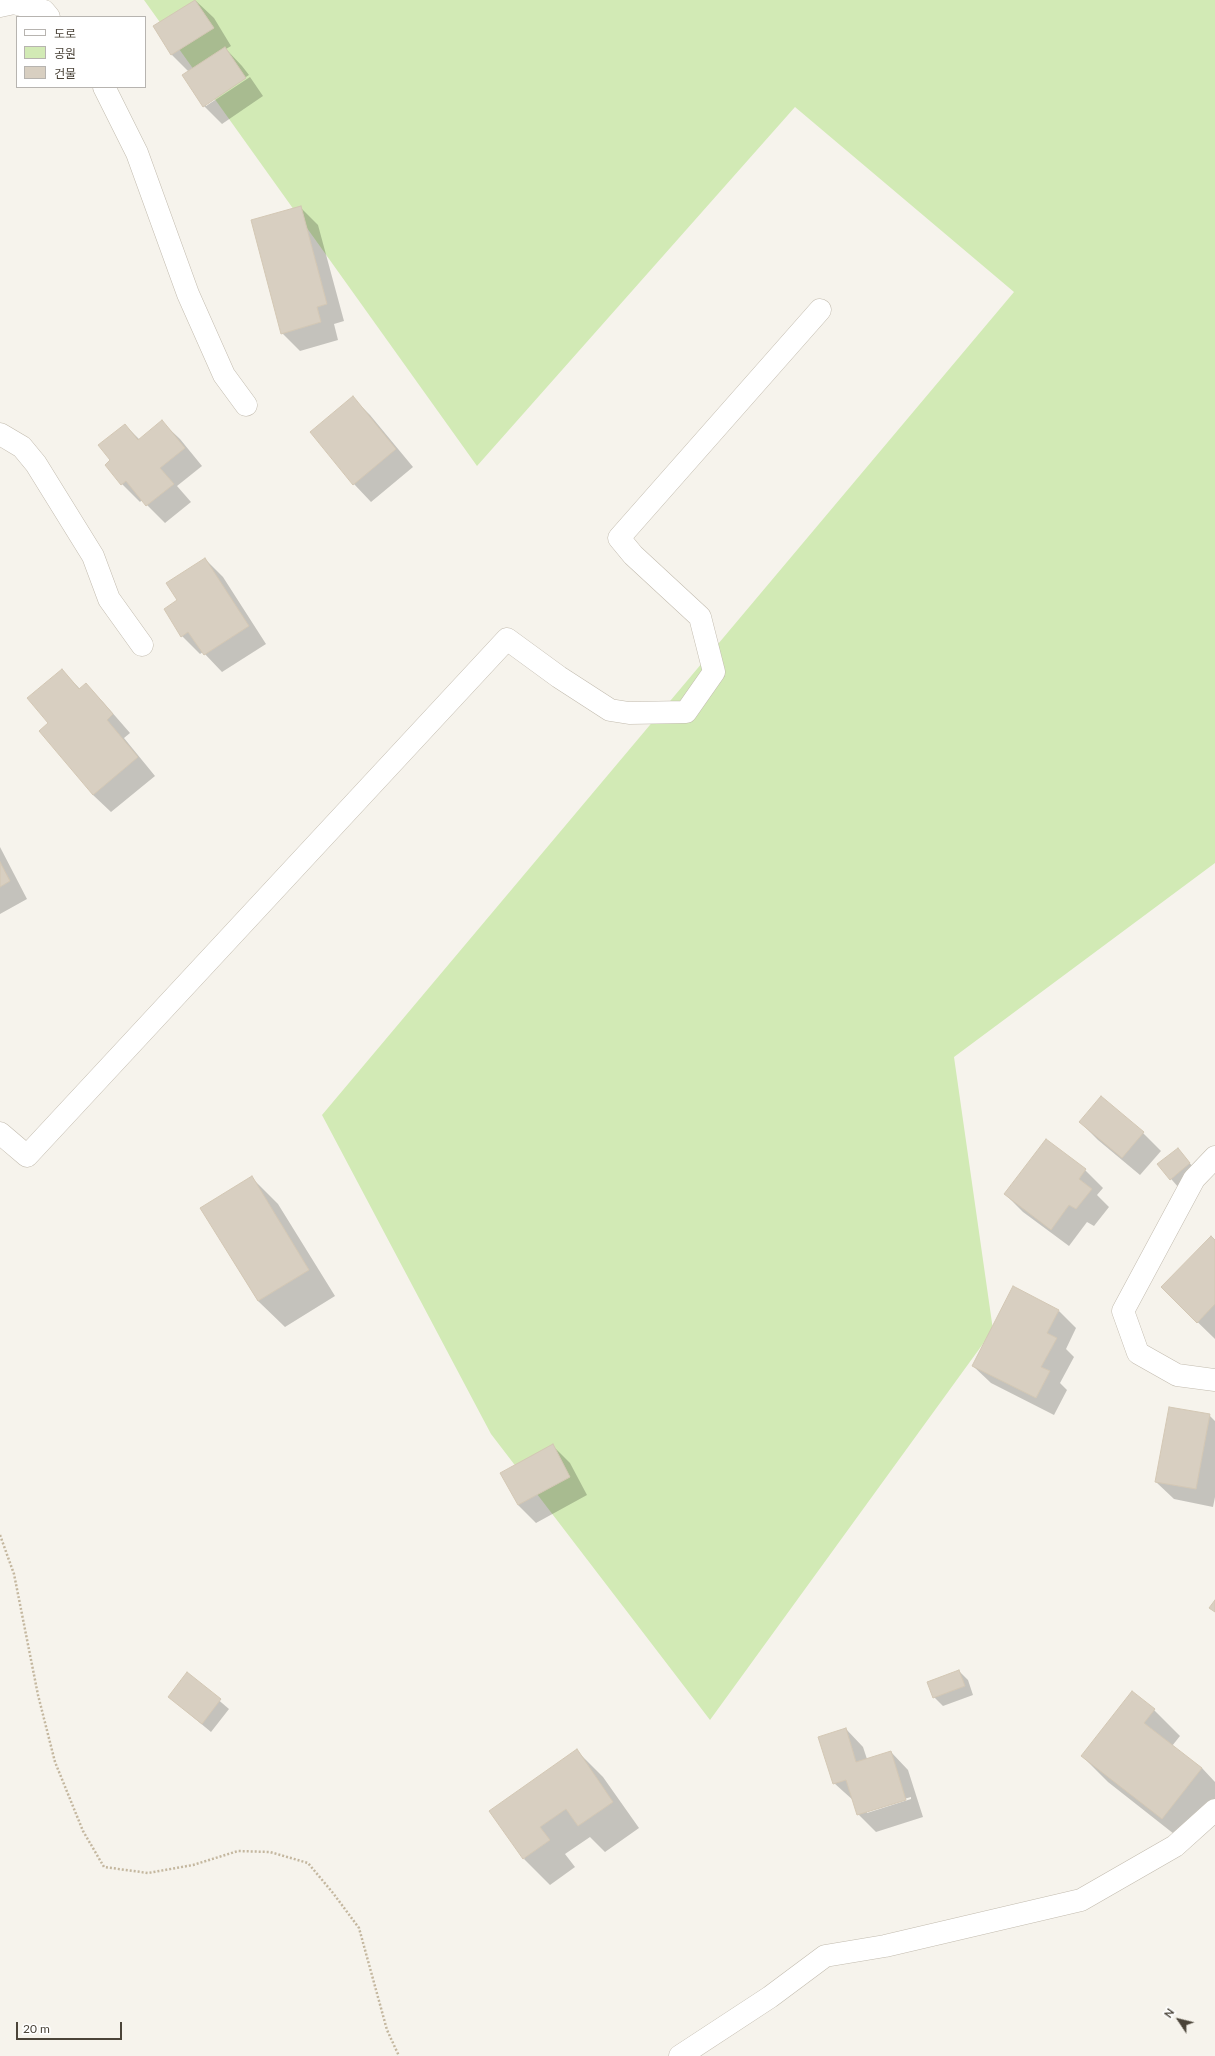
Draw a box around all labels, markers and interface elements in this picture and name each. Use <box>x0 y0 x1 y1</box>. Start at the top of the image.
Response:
legend <box>16 16 146 88</box>
text: 도로 <box>54 26 76 41</box>
text: 공원 <box>54 46 76 61</box>
text: 건물 <box>54 66 76 81</box>
north arrow <box>1159 2000 1199 2040</box>
text: N <box>1161 2006 1177 2020</box>
scale bar <box>18 2014 124 2040</box>
text: 20 m <box>23 2021 50 2036</box>

